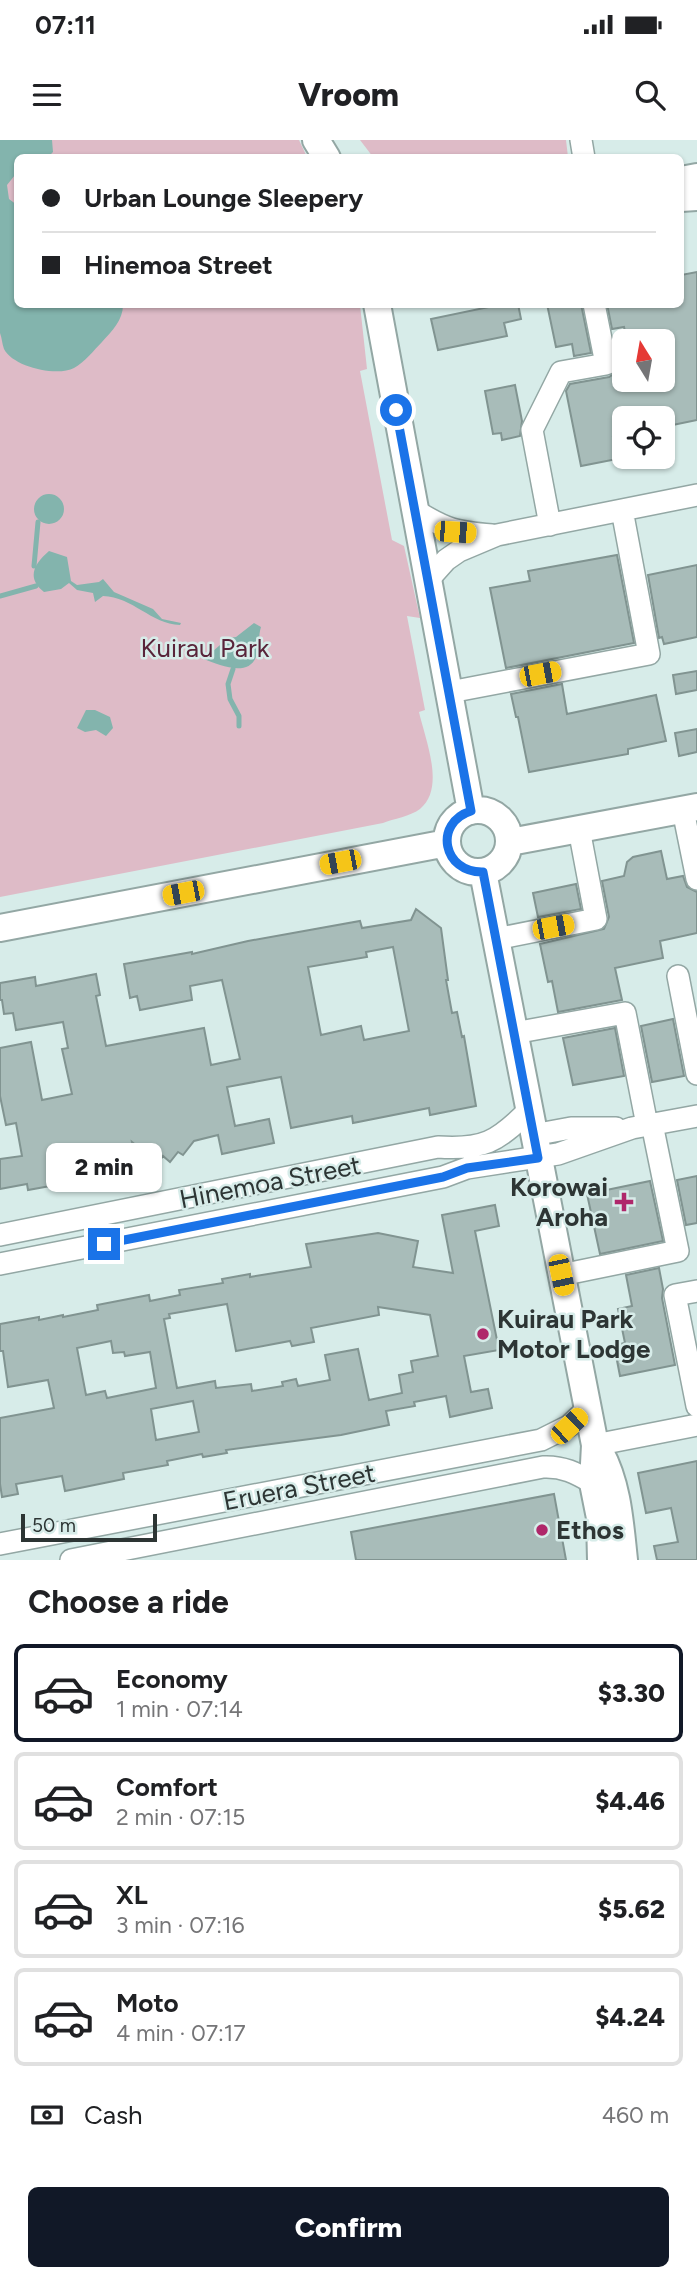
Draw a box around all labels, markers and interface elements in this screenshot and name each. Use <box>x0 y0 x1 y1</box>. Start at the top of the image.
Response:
text: 07:11 <box>35 9 96 41</box>
icon: menu <box>28 76 66 114</box>
text: Vroom <box>298 76 399 114</box>
icon: search <box>631 76 669 114</box>
text: Urban Lounge Sleepery <box>84 182 363 214</box>
text: Hinemoa Street <box>84 249 273 281</box>
north arrow <box>612 329 676 392</box>
map controls <box>612 329 675 469</box>
route start <box>380 394 412 426</box>
button: locate <box>612 406 675 469</box>
car <box>434 520 477 544</box>
park label: Kuirau Park <box>141 632 270 664</box>
car <box>518 660 563 688</box>
car <box>318 848 363 876</box>
car <box>161 879 206 907</box>
car <box>531 913 576 941</box>
callout: 2 min <box>46 1142 162 1192</box>
street label: Hinemoa Street <box>177 1149 364 1215</box>
text: 2 min <box>75 1153 133 1181</box>
place label: Korowai Aroha <box>510 1171 608 1233</box>
marker: Korowai Aroha <box>614 1192 634 1212</box>
route end <box>88 1228 120 1260</box>
car <box>547 1252 576 1298</box>
place label: Kuirau Park Motor Lodge <box>497 1303 650 1365</box>
marker: Kuirau Park Motor Lodge <box>475 1326 491 1342</box>
car <box>547 1404 592 1448</box>
street label: Eruera Street <box>220 1457 378 1517</box>
scale bar <box>21 1511 158 1543</box>
text: 50 m <box>32 1514 76 1537</box>
place label: Ethos <box>556 1514 624 1546</box>
marker: Ethos <box>534 1522 550 1538</box>
text: Choose a ride <box>28 1583 229 1621</box>
icon: car <box>32 1662 95 1725</box>
text: Economy <box>116 1663 228 1695</box>
text: $3.30 <box>598 1677 665 1709</box>
text: 1 min · 07:14 <box>116 1695 243 1723</box>
icon: car <box>32 1770 95 1833</box>
text: Comfort <box>116 1771 218 1803</box>
text: $4.46 <box>595 1785 665 1817</box>
text: 2 min · 07:15 <box>116 1803 245 1831</box>
icon: car <box>32 1878 95 1941</box>
text: XL <box>116 1879 148 1911</box>
text: $5.62 <box>598 1893 665 1925</box>
text: 3 min · 07:16 <box>116 1911 245 1939</box>
icon: car <box>32 1986 95 2049</box>
text: Moto <box>116 1987 179 2019</box>
text: $4.24 <box>595 2001 665 2033</box>
text: 4 min · 07:17 <box>116 2019 246 2047</box>
icon: cash <box>28 2096 66 2134</box>
text: Cash <box>84 2099 143 2131</box>
text: 460 m <box>602 2101 669 2129</box>
button: Confirm <box>28 2187 669 2267</box>

